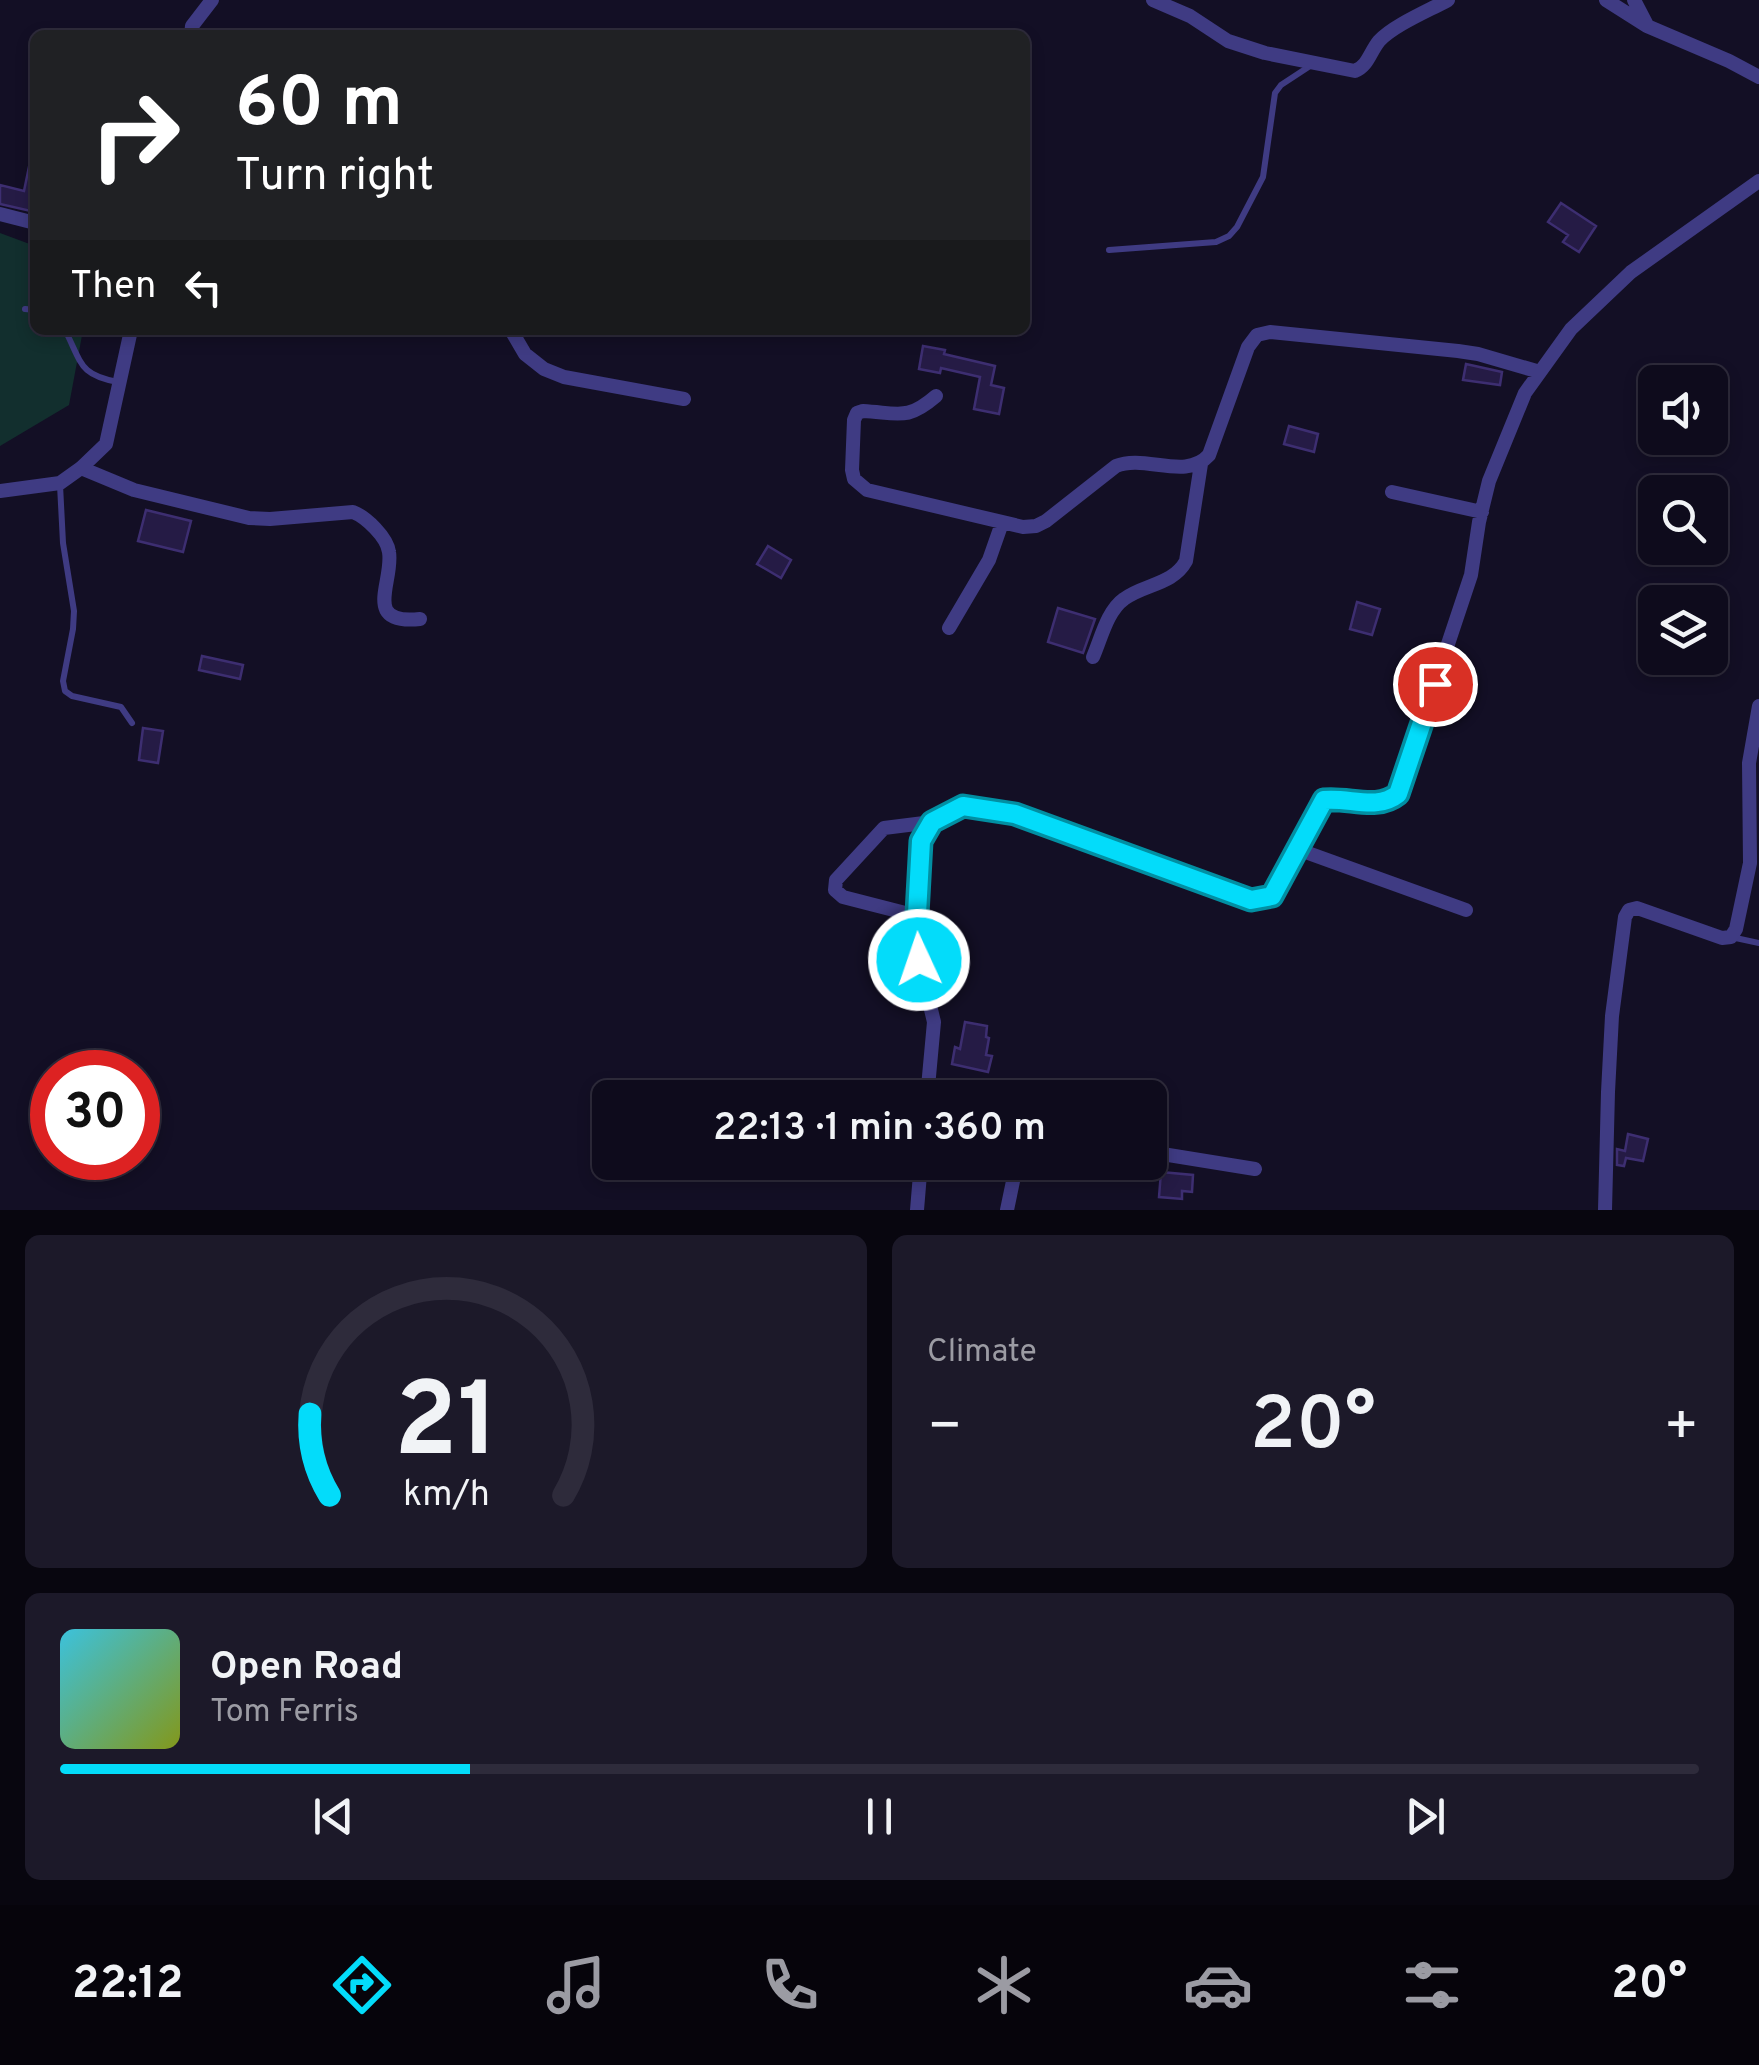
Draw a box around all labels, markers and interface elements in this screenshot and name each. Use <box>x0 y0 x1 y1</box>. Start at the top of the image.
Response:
text: 60 m <box>235 62 403 151</box>
icon: right <box>70 70 200 200</box>
text: Turn right <box>235 149 434 206</box>
icon: left <box>176 260 231 315</box>
text: Then <box>70 263 156 312</box>
map controls <box>1638 365 1728 675</box>
button: sound <box>1638 365 1728 455</box>
button: search <box>1638 475 1728 565</box>
button: layers <box>1638 585 1728 675</box>
pin <box>1393 642 1478 727</box>
icon: arrive <box>1408 657 1463 712</box>
position arrow <box>867 908 971 1012</box>
speed limit sign: 30 <box>30 1050 160 1180</box>
text: 22:13 · 1 min · 360 m <box>713 1105 1046 1154</box>
text: Climate <box>927 1333 1037 1373</box>
text: 21 <box>393 1361 499 1493</box>
text: 20° <box>1250 1381 1376 1476</box>
text: − <box>927 1394 962 1464</box>
text: + <box>1664 1394 1699 1464</box>
text: km/h <box>403 1473 489 1519</box>
text: Open Road <box>210 1644 403 1693</box>
text: Tom Ferris <box>210 1693 359 1733</box>
icon: previous <box>306 1789 361 1844</box>
icon: pause <box>852 1789 907 1844</box>
icon: next <box>1398 1789 1453 1844</box>
icon: directions <box>327 1950 397 2020</box>
icon: music <box>541 1950 611 2020</box>
icon: phone <box>755 1950 825 2020</box>
icon: climate <box>969 1950 1039 2020</box>
icon: car <box>1183 1950 1253 2020</box>
icon: filters <box>1397 1950 1467 2020</box>
text: 22:12 <box>72 1957 183 2014</box>
text: 20° <box>1611 1957 1687 2014</box>

